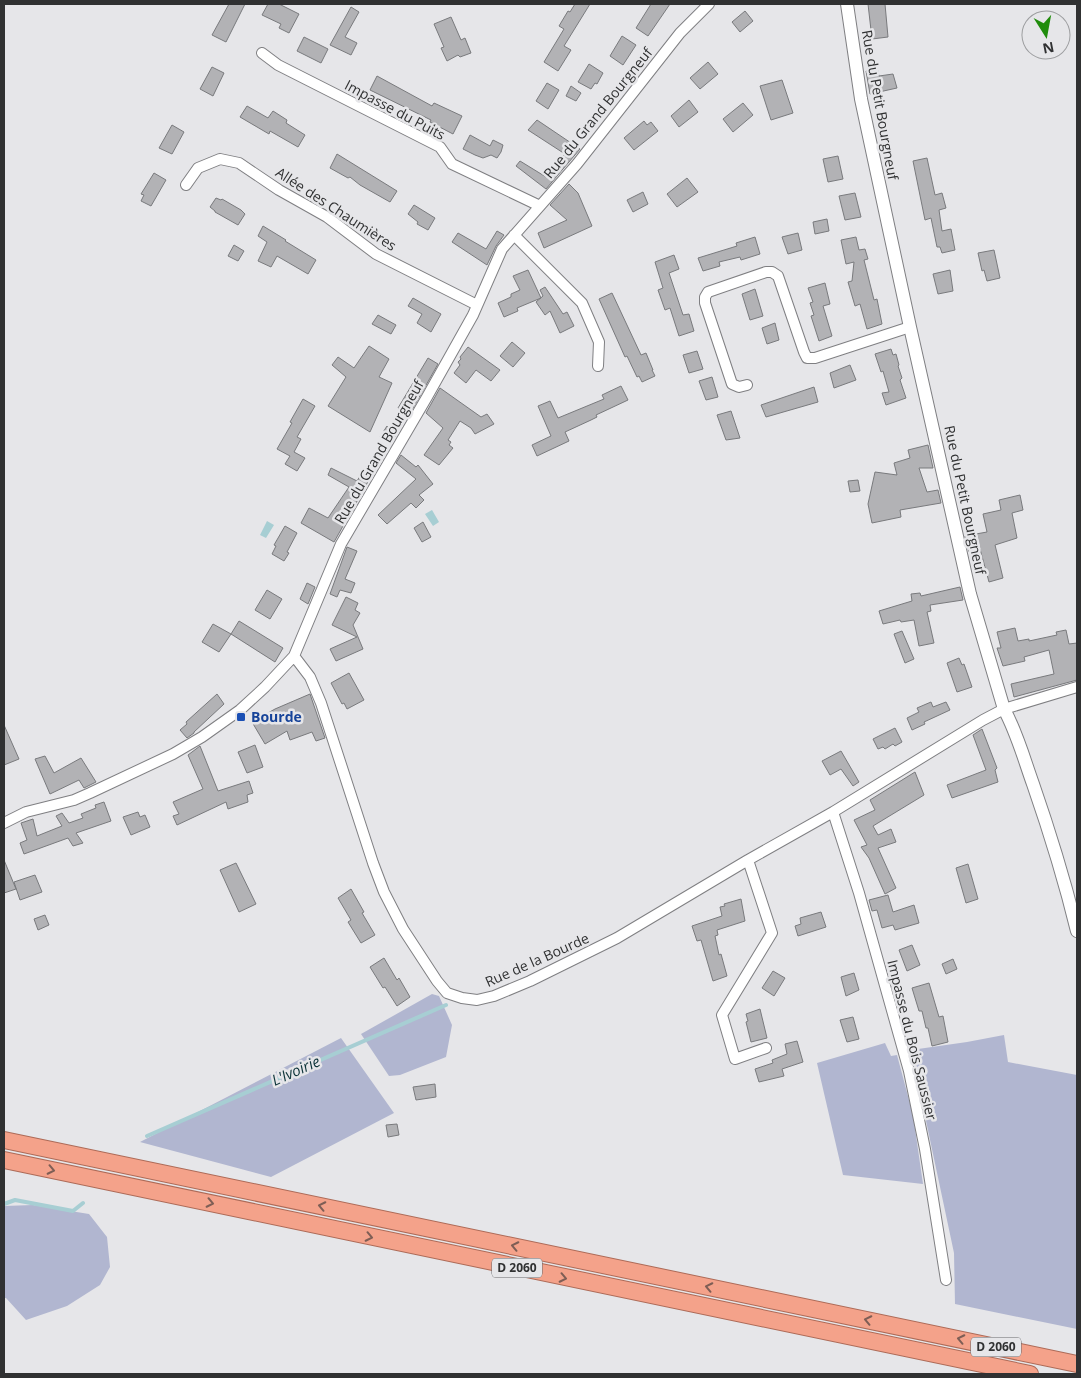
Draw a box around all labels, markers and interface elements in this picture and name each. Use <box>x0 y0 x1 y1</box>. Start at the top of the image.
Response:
north arrow <box>1021 10 1071 60</box>
street label: Rue du Petit Bourgneuf <box>858 28 903 183</box>
text: N <box>1041 38 1056 59</box>
street label: Rue du Grand Bourgneuf <box>539 42 657 182</box>
street label: Impasse du Puits <box>342 75 449 144</box>
street label: Allée des Chaumières <box>272 162 401 255</box>
street label: Rue du Grand Bourgneuf <box>330 375 428 527</box>
street label: Rue du Petit Bourgneuf <box>940 424 991 577</box>
place label: Bourde <box>251 707 302 726</box>
marker: Bourde <box>235 711 247 723</box>
street label: Rue de la Bourde <box>482 928 592 991</box>
street label: Impasse du Bois Saussier <box>883 958 942 1122</box>
water label: L'Ivoirie <box>268 1050 323 1090</box>
one-way arrow <box>47 1164 56 1175</box>
one-way arrow <box>206 1198 215 1208</box>
one-way arrow <box>317 1202 326 1212</box>
one-way arrow <box>365 1231 374 1242</box>
one-way arrow <box>511 1242 520 1252</box>
road number: D 2060 <box>492 1258 542 1278</box>
one-way arrow <box>558 1272 567 1282</box>
one-way arrow <box>704 1282 713 1292</box>
one-way arrow <box>863 1315 872 1326</box>
one-way arrow <box>957 1335 965 1345</box>
road number: D 2060 <box>971 1338 1021 1356</box>

